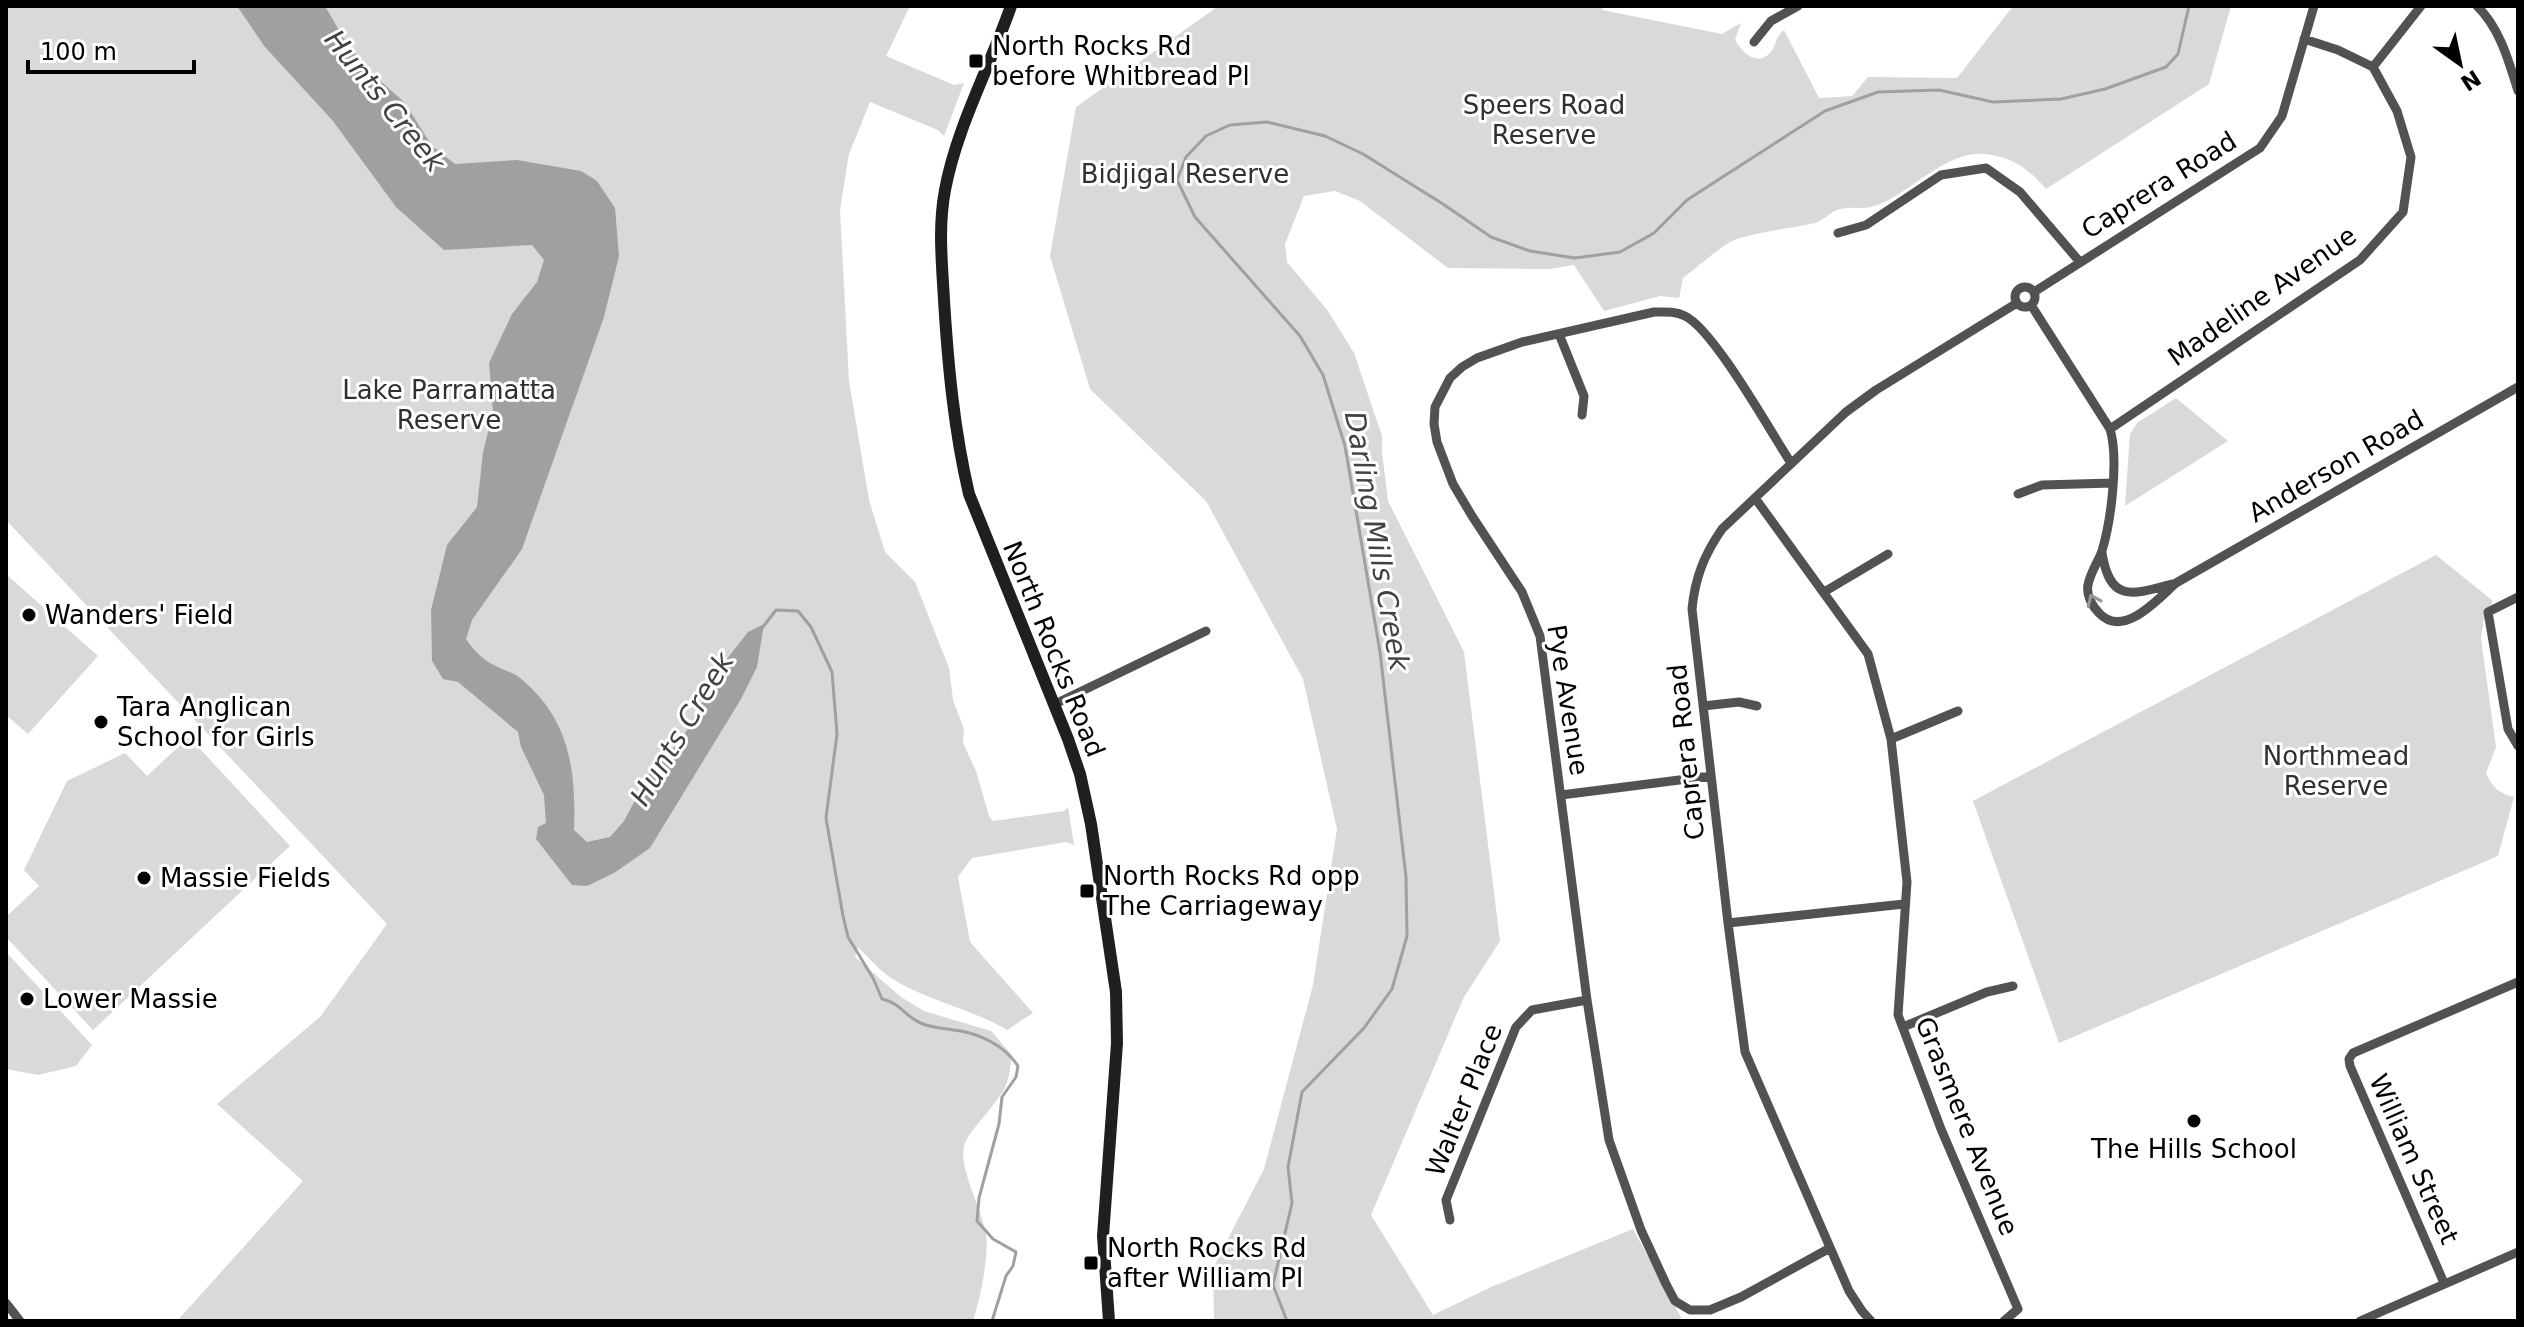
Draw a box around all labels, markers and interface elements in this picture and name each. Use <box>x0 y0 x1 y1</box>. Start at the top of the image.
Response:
water label: Hunts Creek <box>318 23 453 180</box>
scale bar <box>28 24 194 74</box>
north arrow <box>2420 24 2500 104</box>
place label: North Rocks Rd before Whitbread Pl <box>992 31 1250 91</box>
text: 100 m <box>40 38 117 66</box>
marker: North Rocks Rd before Whitbread Pl <box>967 52 985 70</box>
text: N <box>2456 65 2485 96</box>
park label: Speers Road Reserve <box>1463 90 1625 150</box>
street label: Caprera Road <box>2076 125 2242 245</box>
park label: Bidjigal Reserve <box>1081 159 1289 189</box>
street label: Madeline Avenue <box>2162 220 2362 372</box>
park label: Lake Parramatta Reserve <box>342 375 556 435</box>
street label: Anderson Road <box>2243 404 2429 528</box>
water label: Darling Mills Creek <box>1338 409 1416 675</box>
street label: North Rocks Road <box>997 537 1111 761</box>
one-way arrow <box>2087 594 2103 609</box>
place label: Wanders' Field <box>45 600 234 630</box>
marker: Wanders' Field <box>20 606 38 624</box>
street label: Pye Avenue <box>1541 623 1595 777</box>
water label: Hunts Creek <box>623 645 742 812</box>
street label: Caprera Road <box>1662 662 1710 842</box>
place label: Tara Anglican School for Girls <box>116 692 314 752</box>
marker: Tara Anglican School for Girls <box>92 713 110 731</box>
park label: Northmead Reserve <box>2263 741 2409 801</box>
place label: North Rocks Rd opp The Carriageway <box>1102 861 1360 921</box>
place label: Massie Fields <box>160 863 331 893</box>
marker: Massie Fields <box>135 869 153 887</box>
marker: North Rocks Rd opp The Carriageway <box>1078 882 1096 900</box>
place label: Lower Massie <box>43 984 218 1014</box>
marker: Lower Massie <box>18 990 36 1008</box>
street label: Grasmere Avenue <box>1910 1013 2024 1239</box>
street label: Walter Place <box>1420 1020 1508 1180</box>
street label: William Street <box>2363 1070 2465 1248</box>
marker: The Hills School <box>2185 1112 2203 1130</box>
place label: The Hills School <box>2090 1134 2297 1164</box>
place label: North Rocks Rd after William Pl <box>1107 1233 1307 1293</box>
marker: North Rocks Rd after William Pl <box>1082 1254 1100 1272</box>

